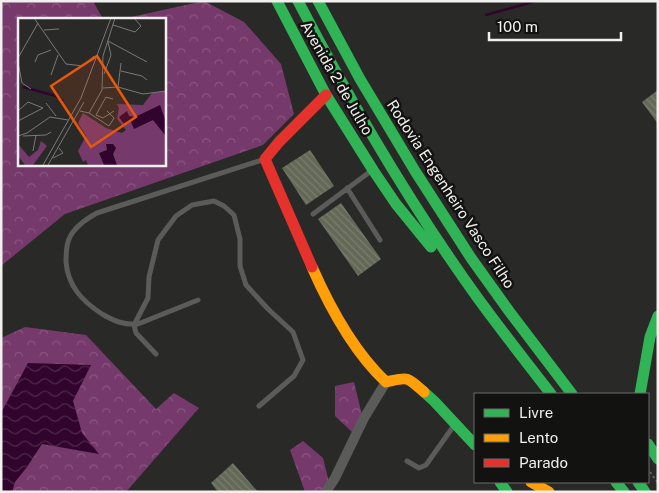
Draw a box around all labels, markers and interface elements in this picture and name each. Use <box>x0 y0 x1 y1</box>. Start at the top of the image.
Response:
scale bar <box>489 10 622 42</box>
inset map <box>18 18 165 165</box>
street label: Avenida 2 de Julho <box>298 18 376 138</box>
text: 100 m <box>497 18 538 35</box>
street label: Rodovia Engenheiro Vasco Filho <box>384 97 518 291</box>
legend <box>474 393 649 483</box>
text: Livre <box>519 404 553 421</box>
text: Lento <box>519 429 558 446</box>
text: Parado <box>519 454 568 471</box>

